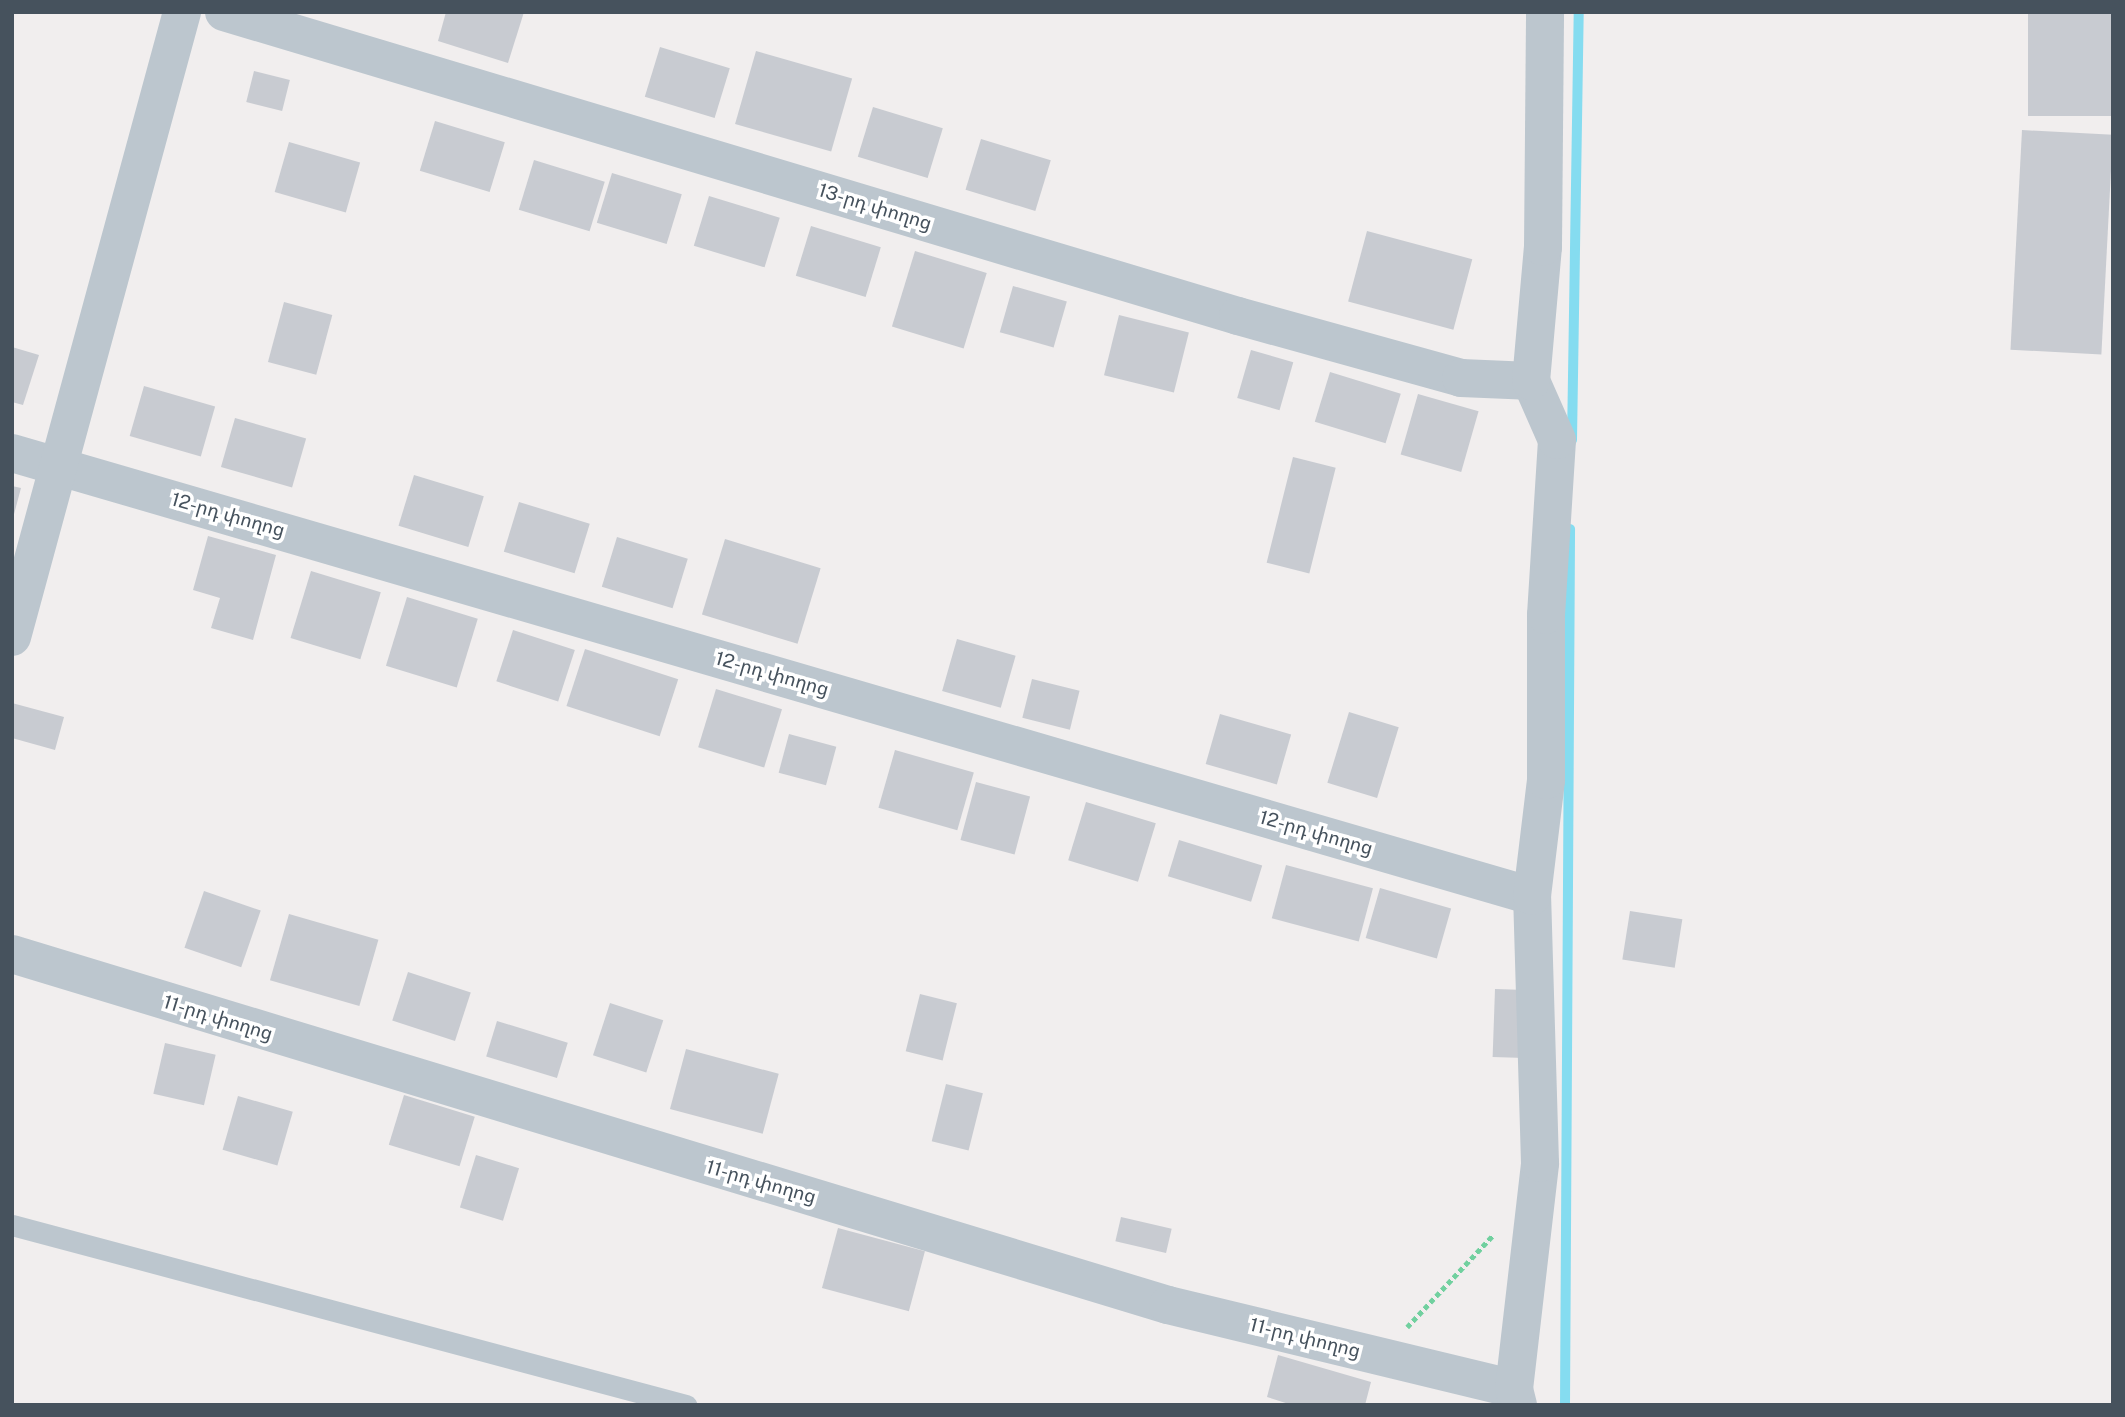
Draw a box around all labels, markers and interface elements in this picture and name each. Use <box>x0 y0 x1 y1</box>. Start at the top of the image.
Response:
street label: 13-րդ փողոց <box>815 179 935 235</box>
street label: 12-րդ փողոց <box>169 488 287 542</box>
street label: 12-րդ փողոց <box>713 647 831 701</box>
street label: 12-րդ փողոց <box>1257 806 1375 860</box>
street label: 11-րդ փողոց <box>160 991 276 1045</box>
street label: 11-րդ փողոց <box>703 1155 819 1209</box>
street label: 11-րդ փողոց <box>1247 1313 1363 1363</box>

